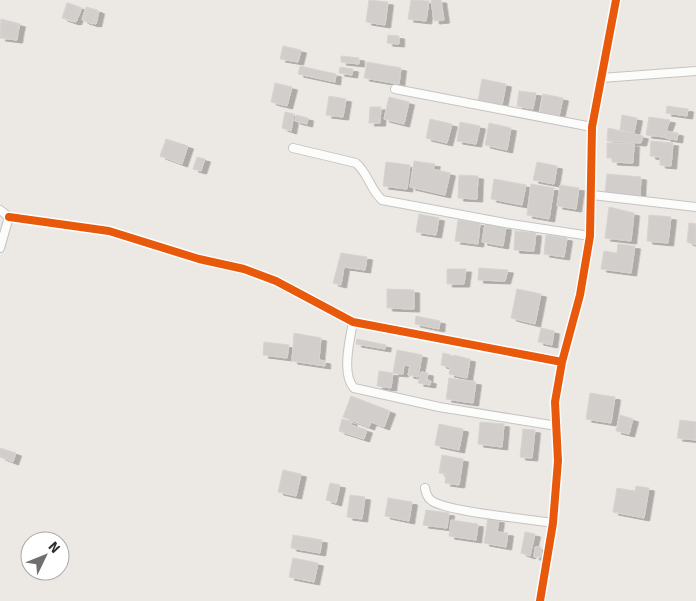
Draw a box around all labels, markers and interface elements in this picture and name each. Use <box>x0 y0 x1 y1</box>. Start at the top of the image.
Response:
north arrow <box>20 531 70 581</box>
text: N <box>45 538 64 557</box>

